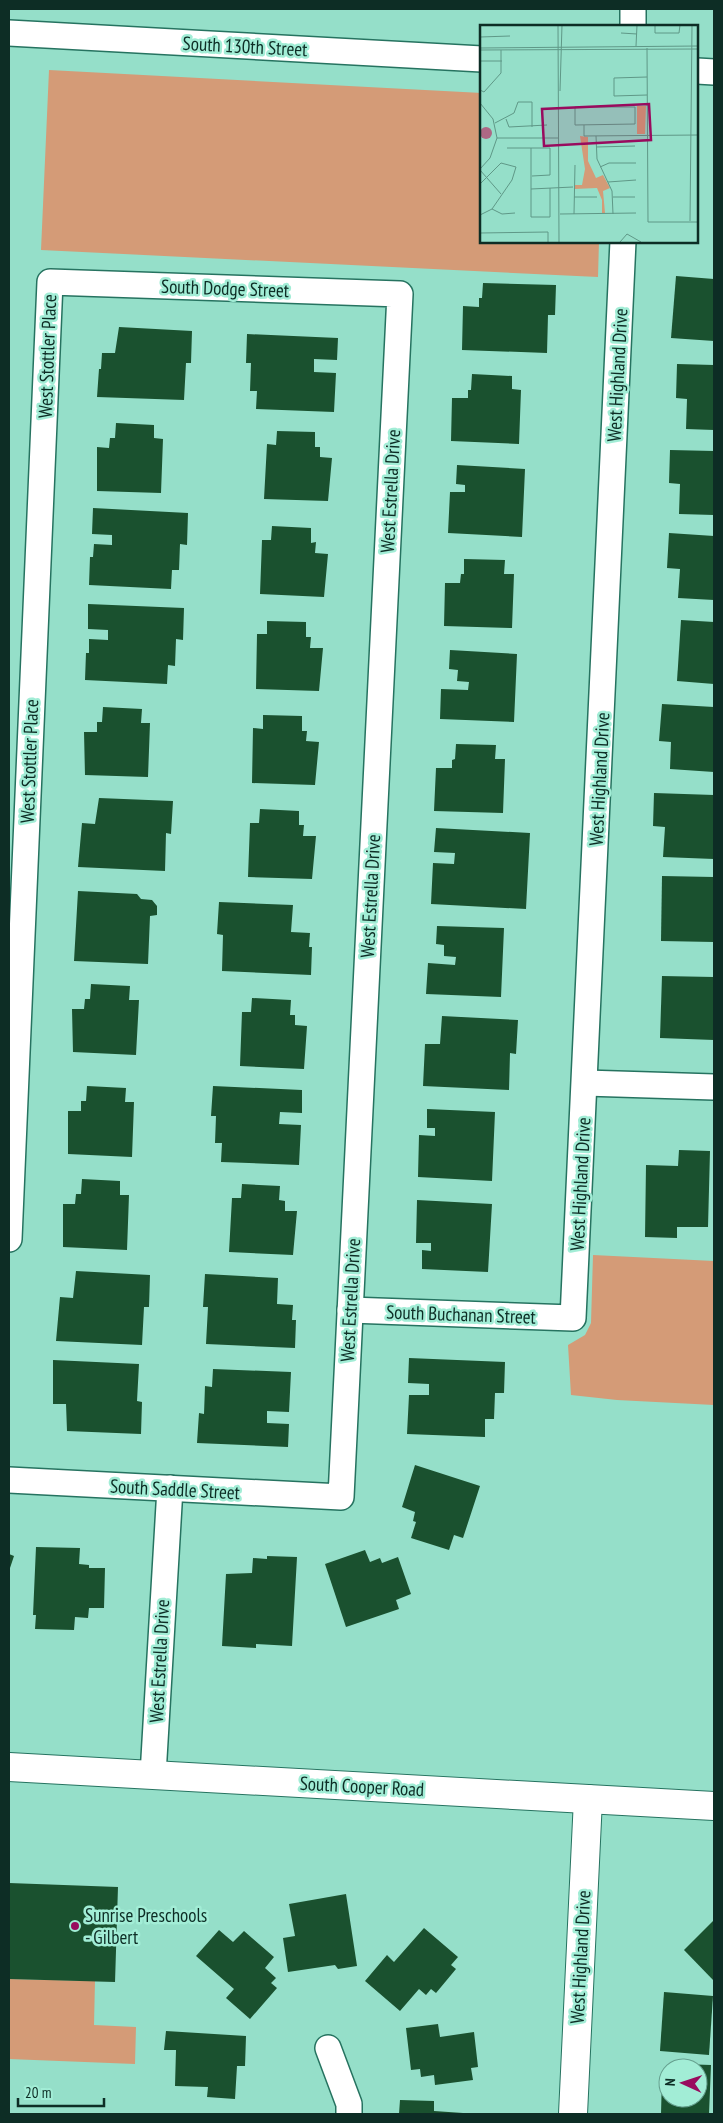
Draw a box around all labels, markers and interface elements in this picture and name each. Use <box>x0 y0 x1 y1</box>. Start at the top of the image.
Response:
inset map <box>480 25 698 242</box>
street label: South 130th Street <box>182 31 309 61</box>
street label: South Dodge Street <box>161 274 290 302</box>
street label: West Stottler Place <box>33 294 61 418</box>
street label: West Highland Drive <box>602 308 632 442</box>
street label: West Estrella Drive <box>375 429 405 553</box>
street label: West Stottler Place <box>15 699 43 823</box>
street label: West Highland Drive <box>584 712 614 846</box>
street label: West Estrella Drive <box>355 834 385 958</box>
street label: West Highland Drive <box>565 1117 595 1251</box>
street label: West Estrella Drive <box>335 1238 365 1362</box>
street label: South Buchanan Street <box>386 1299 537 1329</box>
street label: South Saddle Street <box>109 1474 241 1504</box>
street label: West Estrella Drive <box>144 1599 174 1723</box>
street label: South Cooper Road <box>299 1771 425 1801</box>
street label: West Highland Drive <box>565 1890 595 2024</box>
place label: Sunrise Preschools - Gilbert <box>85 1903 207 1949</box>
marker: Sunrise Preschools - Gilbert <box>69 1920 81 1932</box>
north arrow <box>658 2058 708 2108</box>
scale bar <box>18 2076 104 2108</box>
text: N <box>661 2078 679 2087</box>
text: 20 m <box>25 2083 51 2102</box>

